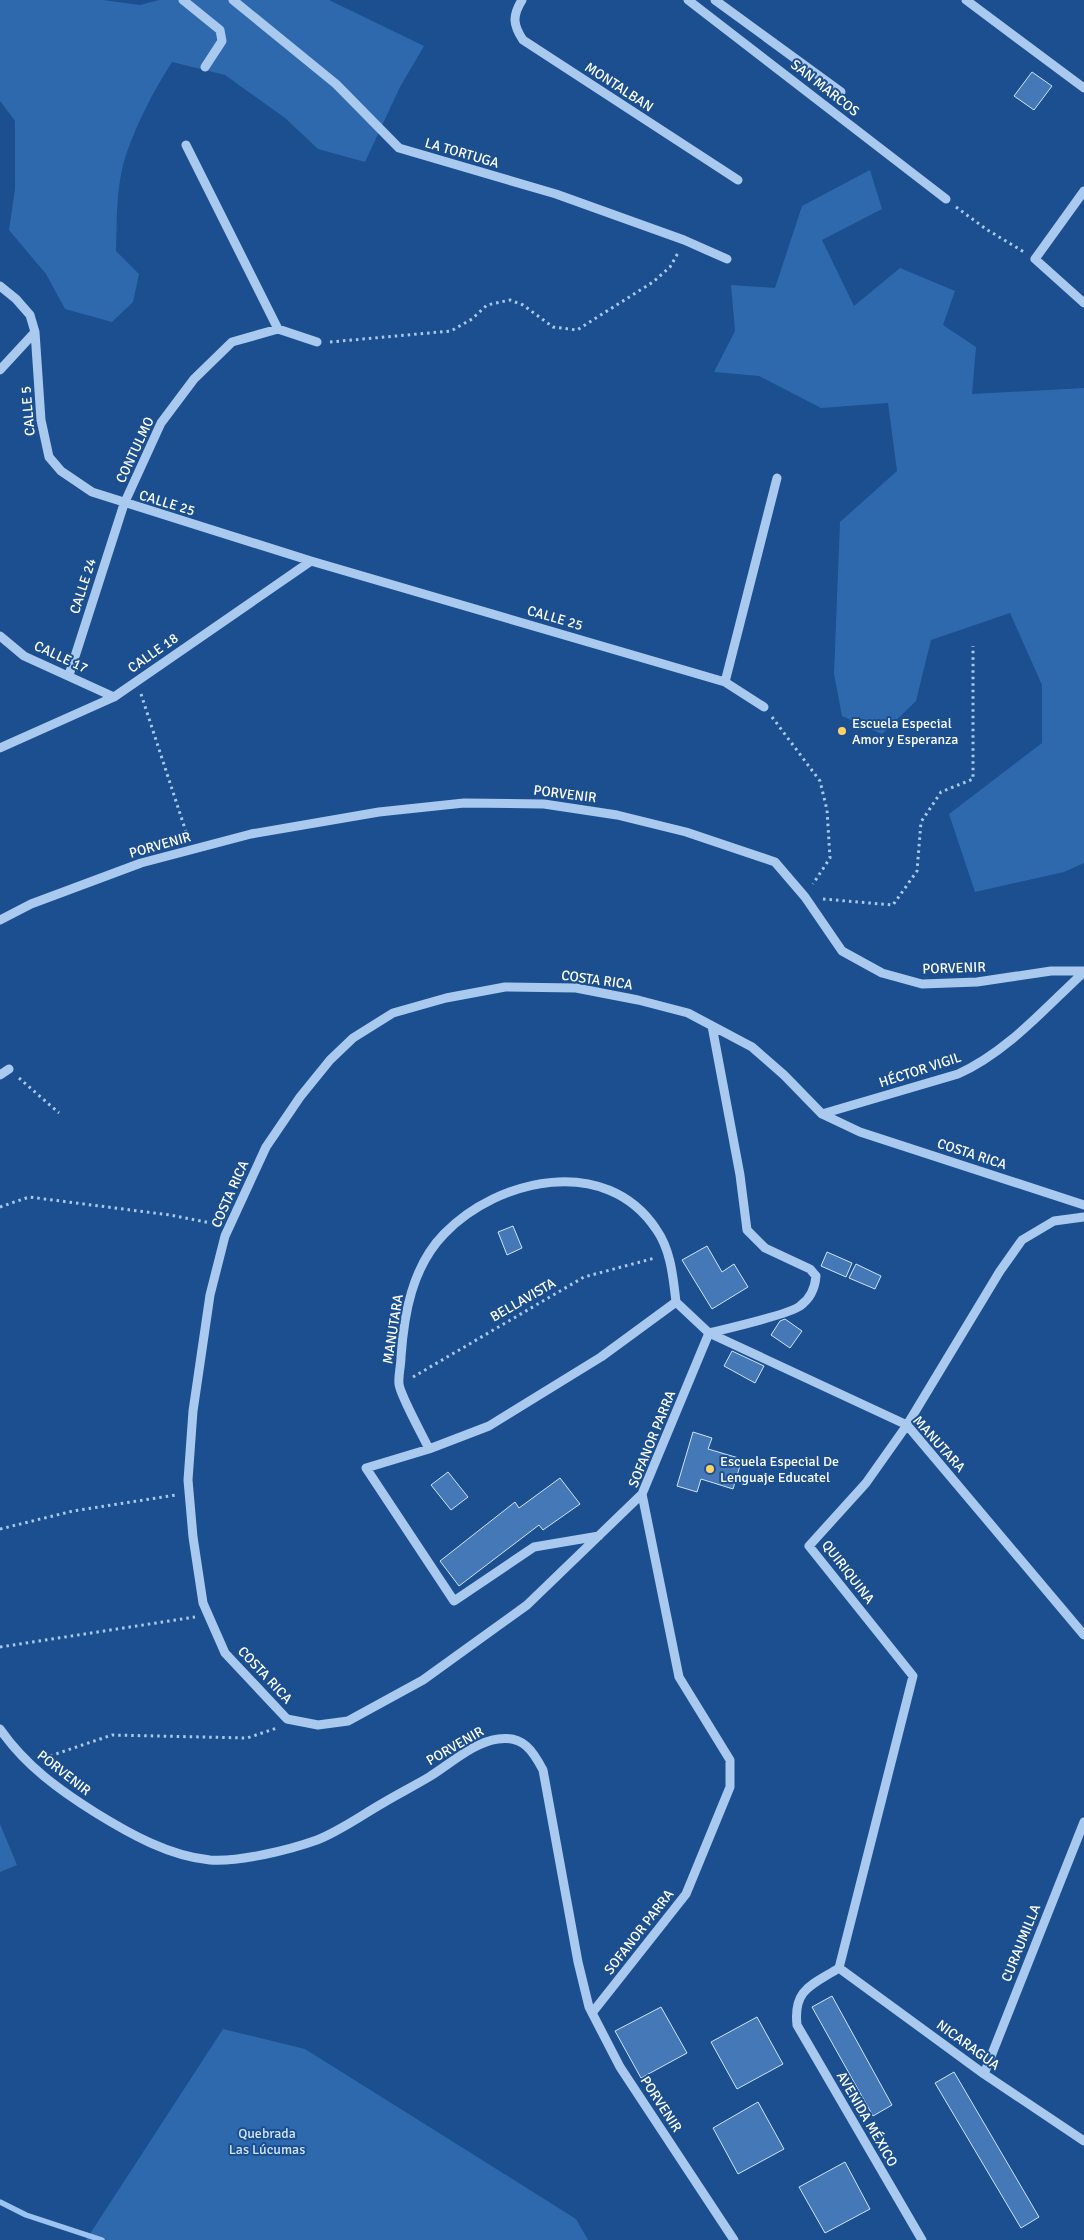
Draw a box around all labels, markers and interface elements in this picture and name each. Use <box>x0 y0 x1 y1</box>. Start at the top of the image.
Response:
street label: SAN MARCOS <box>787 56 863 120</box>
street label: MONTALBAN <box>582 59 656 115</box>
street label: LA TORTUGA <box>423 134 501 172</box>
street label: CALLE 5 <box>17 385 39 437</box>
street label: CONTULMO <box>112 414 158 486</box>
street label: CALLE 25 <box>137 486 197 520</box>
street label: CALLE 24 <box>66 556 100 616</box>
street label: CALLE 25 <box>525 602 585 634</box>
street label: CALLE 18 <box>125 630 181 676</box>
street label: CALLE 17 <box>31 637 91 677</box>
place label: Escuela Especial Amor y Esperanza <box>852 715 958 748</box>
marker: Escuela Especial Amor y Esperanza <box>836 725 848 737</box>
street label: PORVENIR <box>533 782 597 806</box>
street label: PORVENIR <box>127 828 193 862</box>
street label: PORVENIR <box>922 958 986 978</box>
street label: COSTA RICA <box>560 967 634 993</box>
street label: HÉCTOR VIGIL <box>877 1049 963 1091</box>
street label: COSTA RICA <box>935 1135 1009 1173</box>
street label: COSTA RICA <box>208 1157 253 1230</box>
street label: BELLAVISTA <box>487 1274 559 1326</box>
street label: MANUTARA <box>379 1293 407 1365</box>
street label: SOFANOR PARRA <box>625 1388 679 1490</box>
street label: MANUTARA <box>909 1412 969 1476</box>
place label: Escuela Especial De Lenguaje Educatel <box>720 1453 839 1486</box>
marker: Escuela Especial De Lenguaje Educatel <box>704 1463 716 1475</box>
street label: QUIRIQUINA <box>818 1537 878 1607</box>
street label: COSTA RICA <box>234 1643 296 1708</box>
street label: PORVENIR <box>423 1723 487 1769</box>
street label: PORVENIR <box>34 1747 94 1799</box>
street label: SOFANOR PARRA <box>601 1886 678 1978</box>
street label: CURAUMILLA <box>998 1901 1044 1984</box>
street label: NICARAGUA <box>933 2016 1003 2074</box>
street label: AVENIDA MÉXICO <box>833 2068 901 2170</box>
street label: PORVENIR <box>637 2073 685 2135</box>
park label: Quebrada Las Lúcumas <box>229 2125 305 2158</box>

